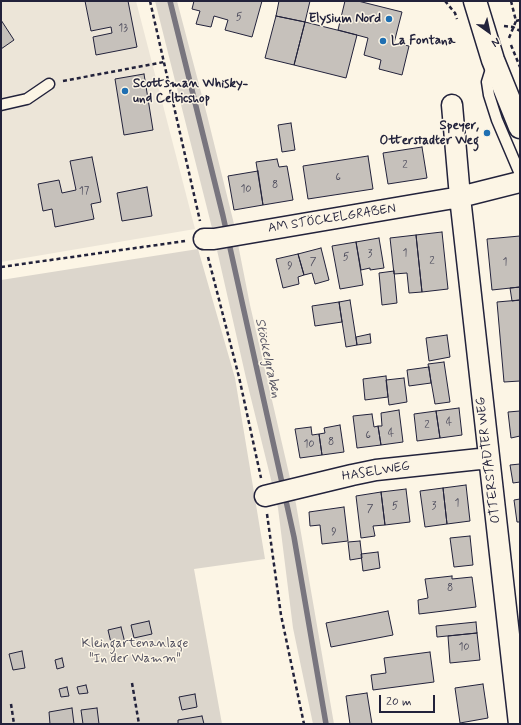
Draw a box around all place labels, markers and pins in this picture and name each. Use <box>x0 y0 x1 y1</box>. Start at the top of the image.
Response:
place label: Elysium Nord <box>309 11 381 27</box>
marker: Elysium Nord <box>384 14 394 24</box>
place label: La Fontana <box>391 33 455 49</box>
marker: La Fontana <box>378 36 388 46</box>
place label: Scottsman Whisky- und Celticshop <box>133 76 248 107</box>
marker: Scottsman Whisky- und Celticshop <box>120 86 130 96</box>
place label: Speyer, Otterstadter Weg <box>380 118 479 149</box>
marker: Speyer, Otterstadter Weg <box>482 128 492 138</box>

